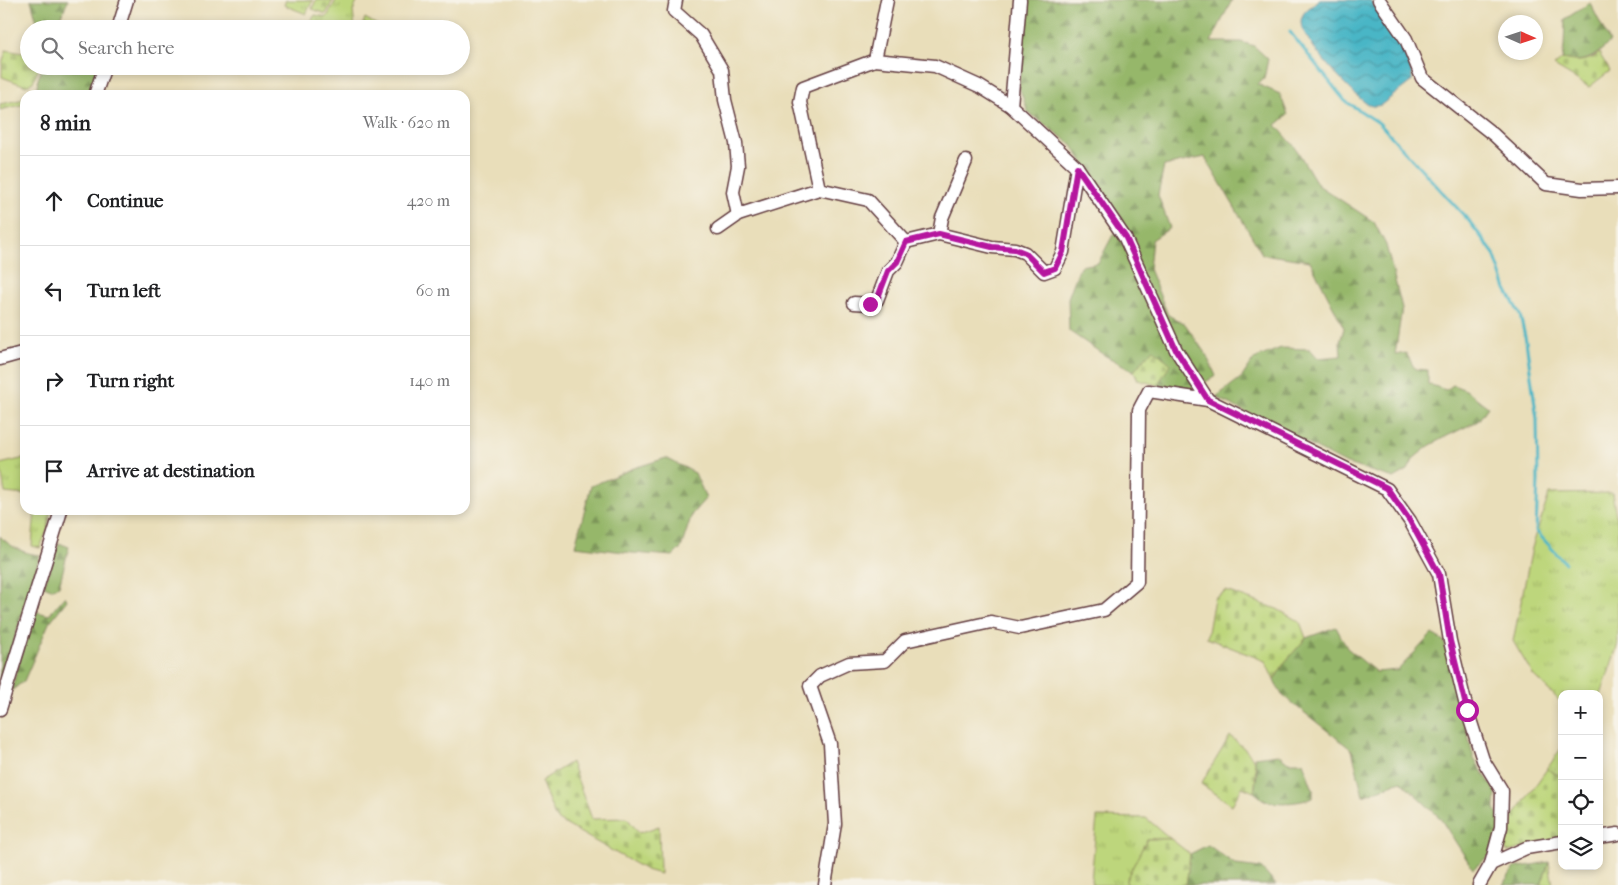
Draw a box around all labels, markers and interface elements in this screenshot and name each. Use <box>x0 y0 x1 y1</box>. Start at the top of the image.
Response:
north arrow <box>1498 15 1543 60</box>
search box <box>20 20 470 75</box>
icon: search <box>38 34 66 62</box>
text: Search here <box>78 37 174 59</box>
text: 8 min <box>40 111 91 135</box>
text: Walk · 620 m <box>363 113 450 132</box>
icon: ahead <box>40 187 68 215</box>
text: Continue <box>87 190 163 212</box>
text: 420 m <box>407 191 450 210</box>
icon: left <box>40 277 68 305</box>
text: Turn left <box>87 280 161 302</box>
text: 60 m <box>416 281 450 300</box>
route end <box>859 293 882 316</box>
icon: right <box>40 367 68 395</box>
text: Turn right <box>87 370 174 392</box>
text: 140 m <box>409 371 450 390</box>
icon: arrive <box>40 457 68 485</box>
text: Arrive at destination <box>87 460 255 482</box>
map controls <box>1558 690 1603 870</box>
button: + <box>1558 690 1603 735</box>
route start <box>1456 699 1479 722</box>
button: − <box>1558 735 1603 780</box>
button: locate <box>1558 780 1603 825</box>
button: layers <box>1558 825 1603 870</box>

